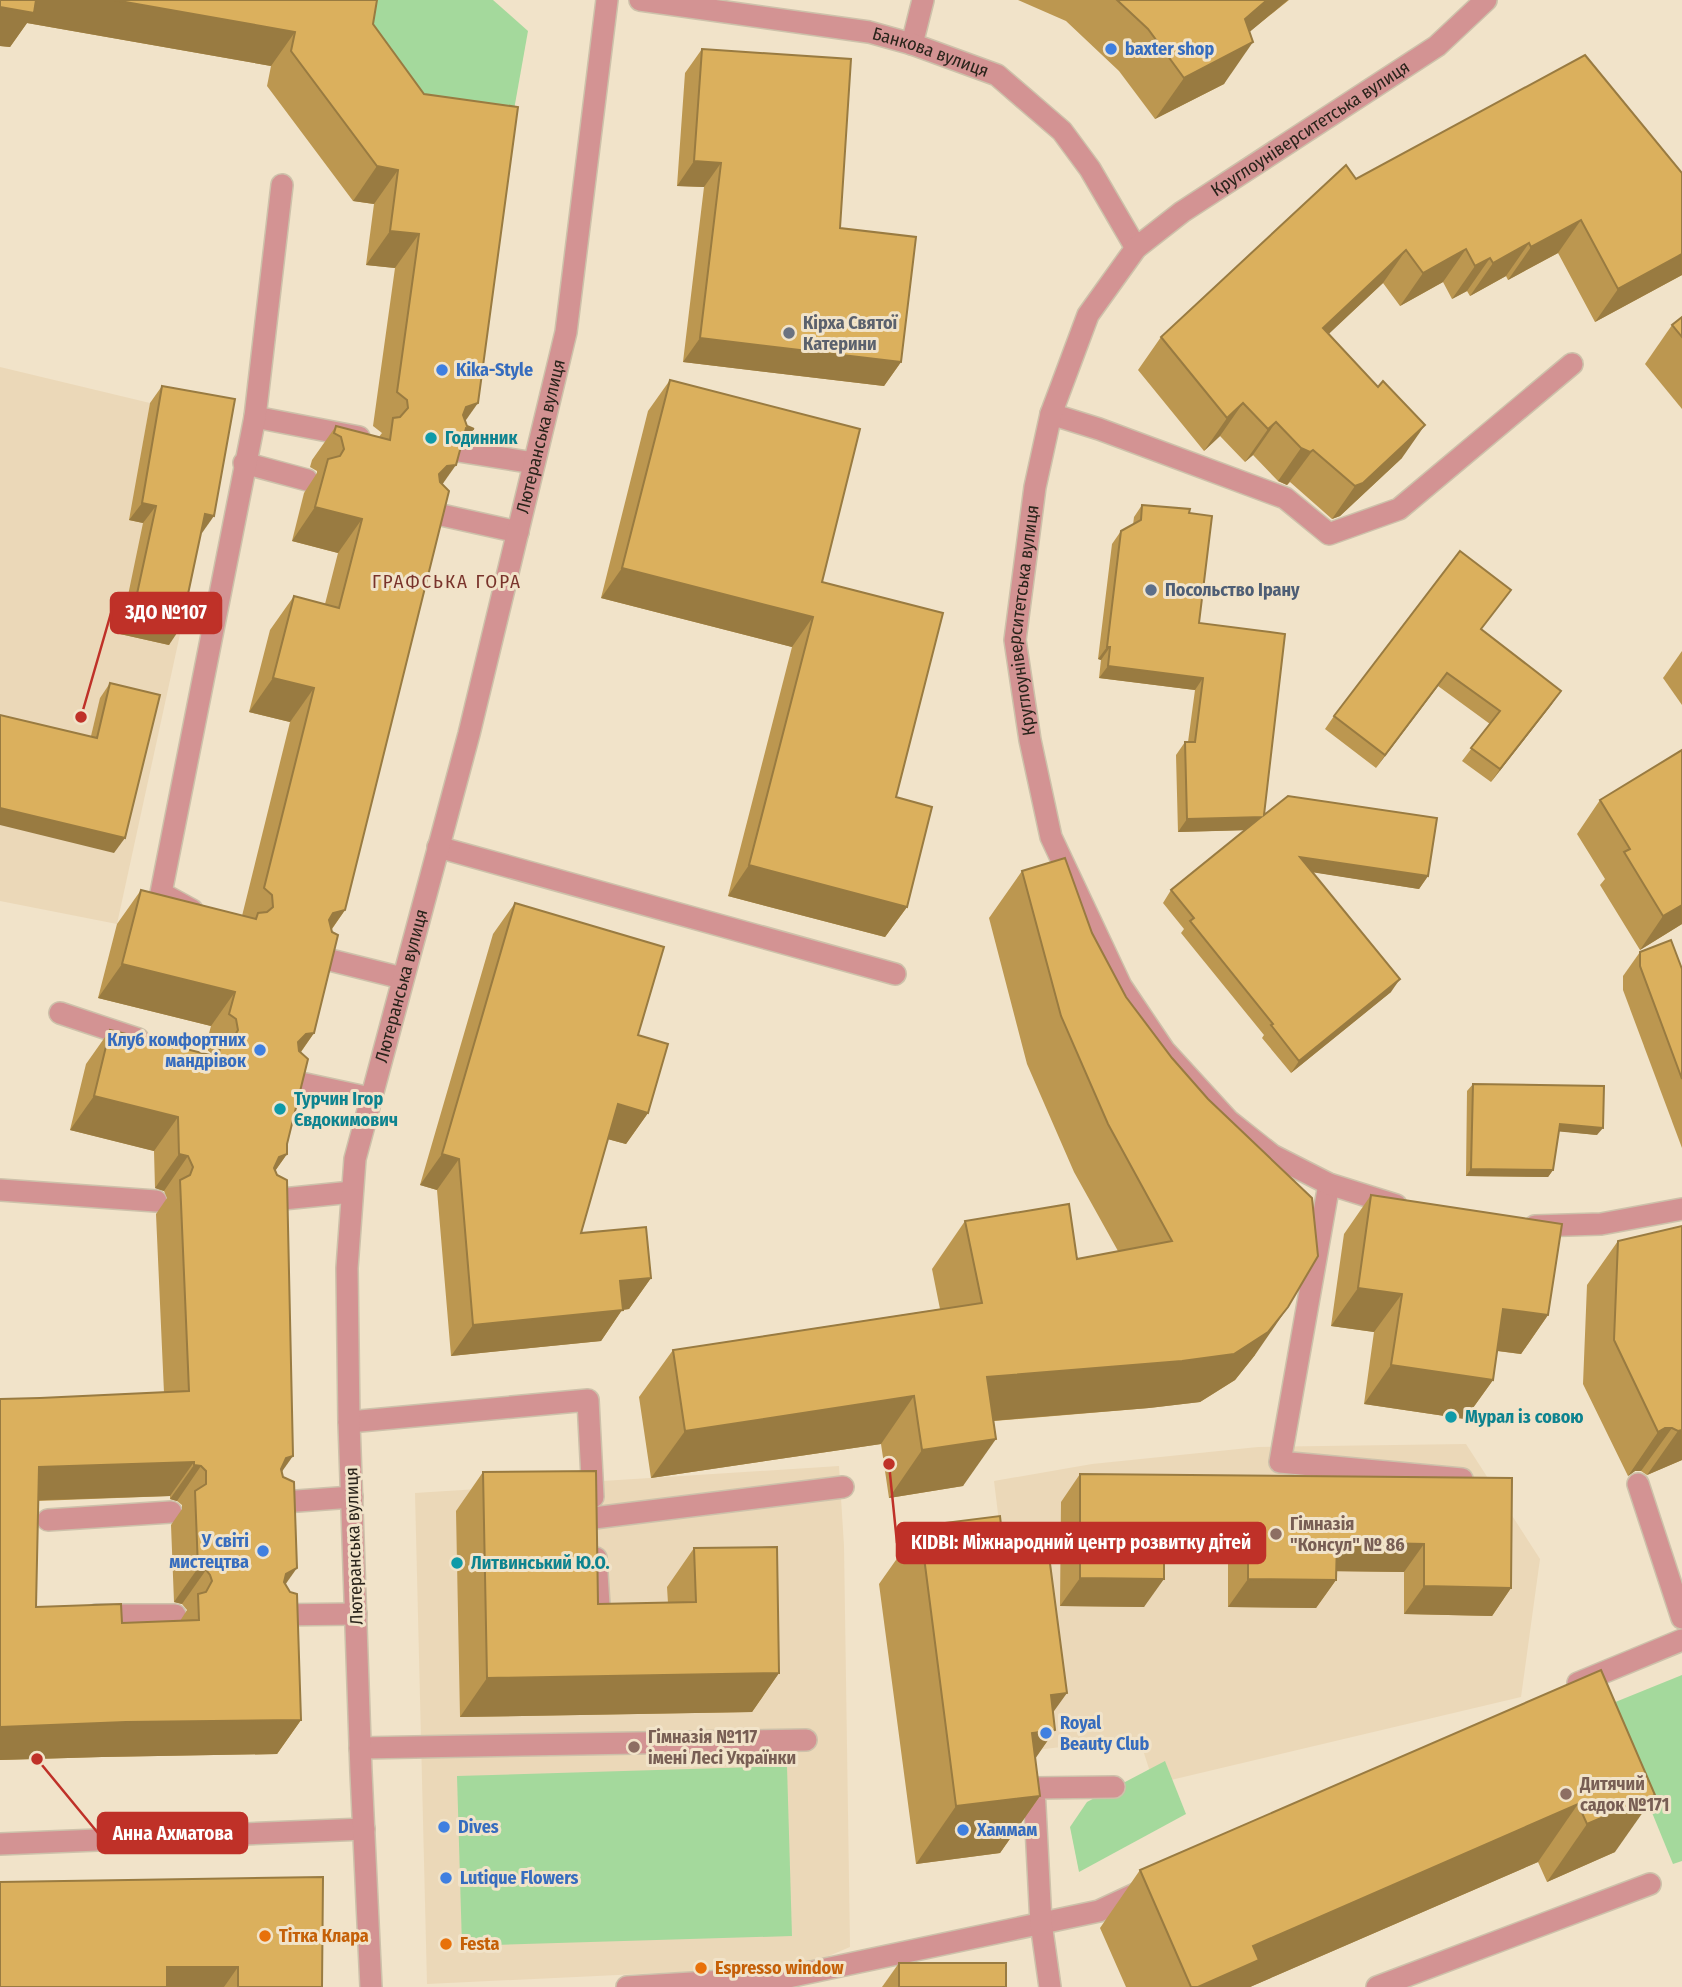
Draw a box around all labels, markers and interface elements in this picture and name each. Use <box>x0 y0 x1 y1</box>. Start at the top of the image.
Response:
street label: Банкова вулиця <box>870 22 992 82</box>
place label: baxter shop <box>1125 38 1214 60</box>
marker: baxter shop <box>1103 41 1119 57</box>
street label: Круглоуніверситетська вулиця <box>1207 56 1414 201</box>
place label: Кірха Святої Катерини <box>803 312 899 355</box>
marker: Кірха Святої Катерини <box>781 325 797 341</box>
street label: Лютеранська вулиця <box>512 357 570 516</box>
place label: Kika-Style <box>456 359 533 381</box>
marker: Kika-Style <box>434 362 450 378</box>
place label: Годинник <box>445 427 518 449</box>
marker: Годинник <box>423 430 439 446</box>
street label: Круглоуніверситетська вулиця <box>1003 504 1044 737</box>
district label: ГРАФСЬКА ГОРА <box>372 570 522 593</box>
place label: Посольство Ірану <box>1165 579 1300 601</box>
marker: Посольство Ірану <box>1143 582 1159 598</box>
callout: ЗДО №107 <box>111 593 221 633</box>
text: ЗДО №107 <box>124 601 207 624</box>
street label: Лютеранська вулиця <box>370 907 433 1065</box>
place label: Клуб комфортних мандрівок <box>107 1029 247 1072</box>
marker: Клуб комфортних мандрівок <box>252 1042 268 1058</box>
place label: Турчин Ігор Євдокимович <box>294 1088 398 1131</box>
marker: Турчин Ігор Євдокимович <box>272 1101 288 1117</box>
place label: Мурал із совою <box>1465 1406 1584 1428</box>
marker: Мурал із совою <box>1443 1409 1459 1425</box>
street label: Лютеранська вулиця <box>340 1467 368 1625</box>
place label: Гімназія "Консул" № 86 <box>1290 1513 1405 1556</box>
callout: KIDBI: Міжнародний центр розвитку дітей <box>897 1523 1265 1563</box>
marker: Гімназія "Консул" № 86 <box>1268 1526 1284 1542</box>
place label: У світі мистецтва <box>169 1530 249 1573</box>
text: KIDBI: Міжнародний центр розвитку дітей <box>911 1531 1251 1554</box>
marker: У світі мистецтва <box>255 1543 271 1559</box>
place label: Литвинський Ю.О. <box>471 1552 610 1574</box>
marker: Литвинський Ю.О. <box>449 1555 465 1571</box>
place label: Royal Beauty Club <box>1060 1712 1149 1755</box>
marker: Royal Beauty Club <box>1038 1725 1054 1741</box>
place label: Гімназія №117 імені Лесі Українки <box>648 1726 796 1769</box>
marker: Гімназія №117 імені Лесі Українки <box>626 1739 642 1755</box>
place label: Дитячий садок №171 <box>1579 1773 1669 1816</box>
marker: Дитячий садок №171 <box>1558 1786 1574 1802</box>
callout: Анна Ахматова <box>98 1813 247 1853</box>
place label: Dives <box>458 1816 499 1838</box>
marker: Dives <box>436 1819 452 1835</box>
place label: Хаммам <box>976 1819 1037 1841</box>
text: Анна Ахматова <box>112 1822 233 1845</box>
marker: Хаммам <box>955 1822 971 1838</box>
place label: Lutique Flowers <box>460 1867 579 1889</box>
marker: Lutique Flowers <box>438 1870 454 1886</box>
place label: Тітка Клара <box>279 1925 369 1947</box>
marker: Тітка Клара <box>257 1928 273 1944</box>
place label: Festa <box>460 1933 499 1955</box>
marker: Festa <box>438 1936 454 1952</box>
place label: Espresso window <box>715 1957 844 1979</box>
marker: Espresso window <box>693 1960 709 1976</box>

